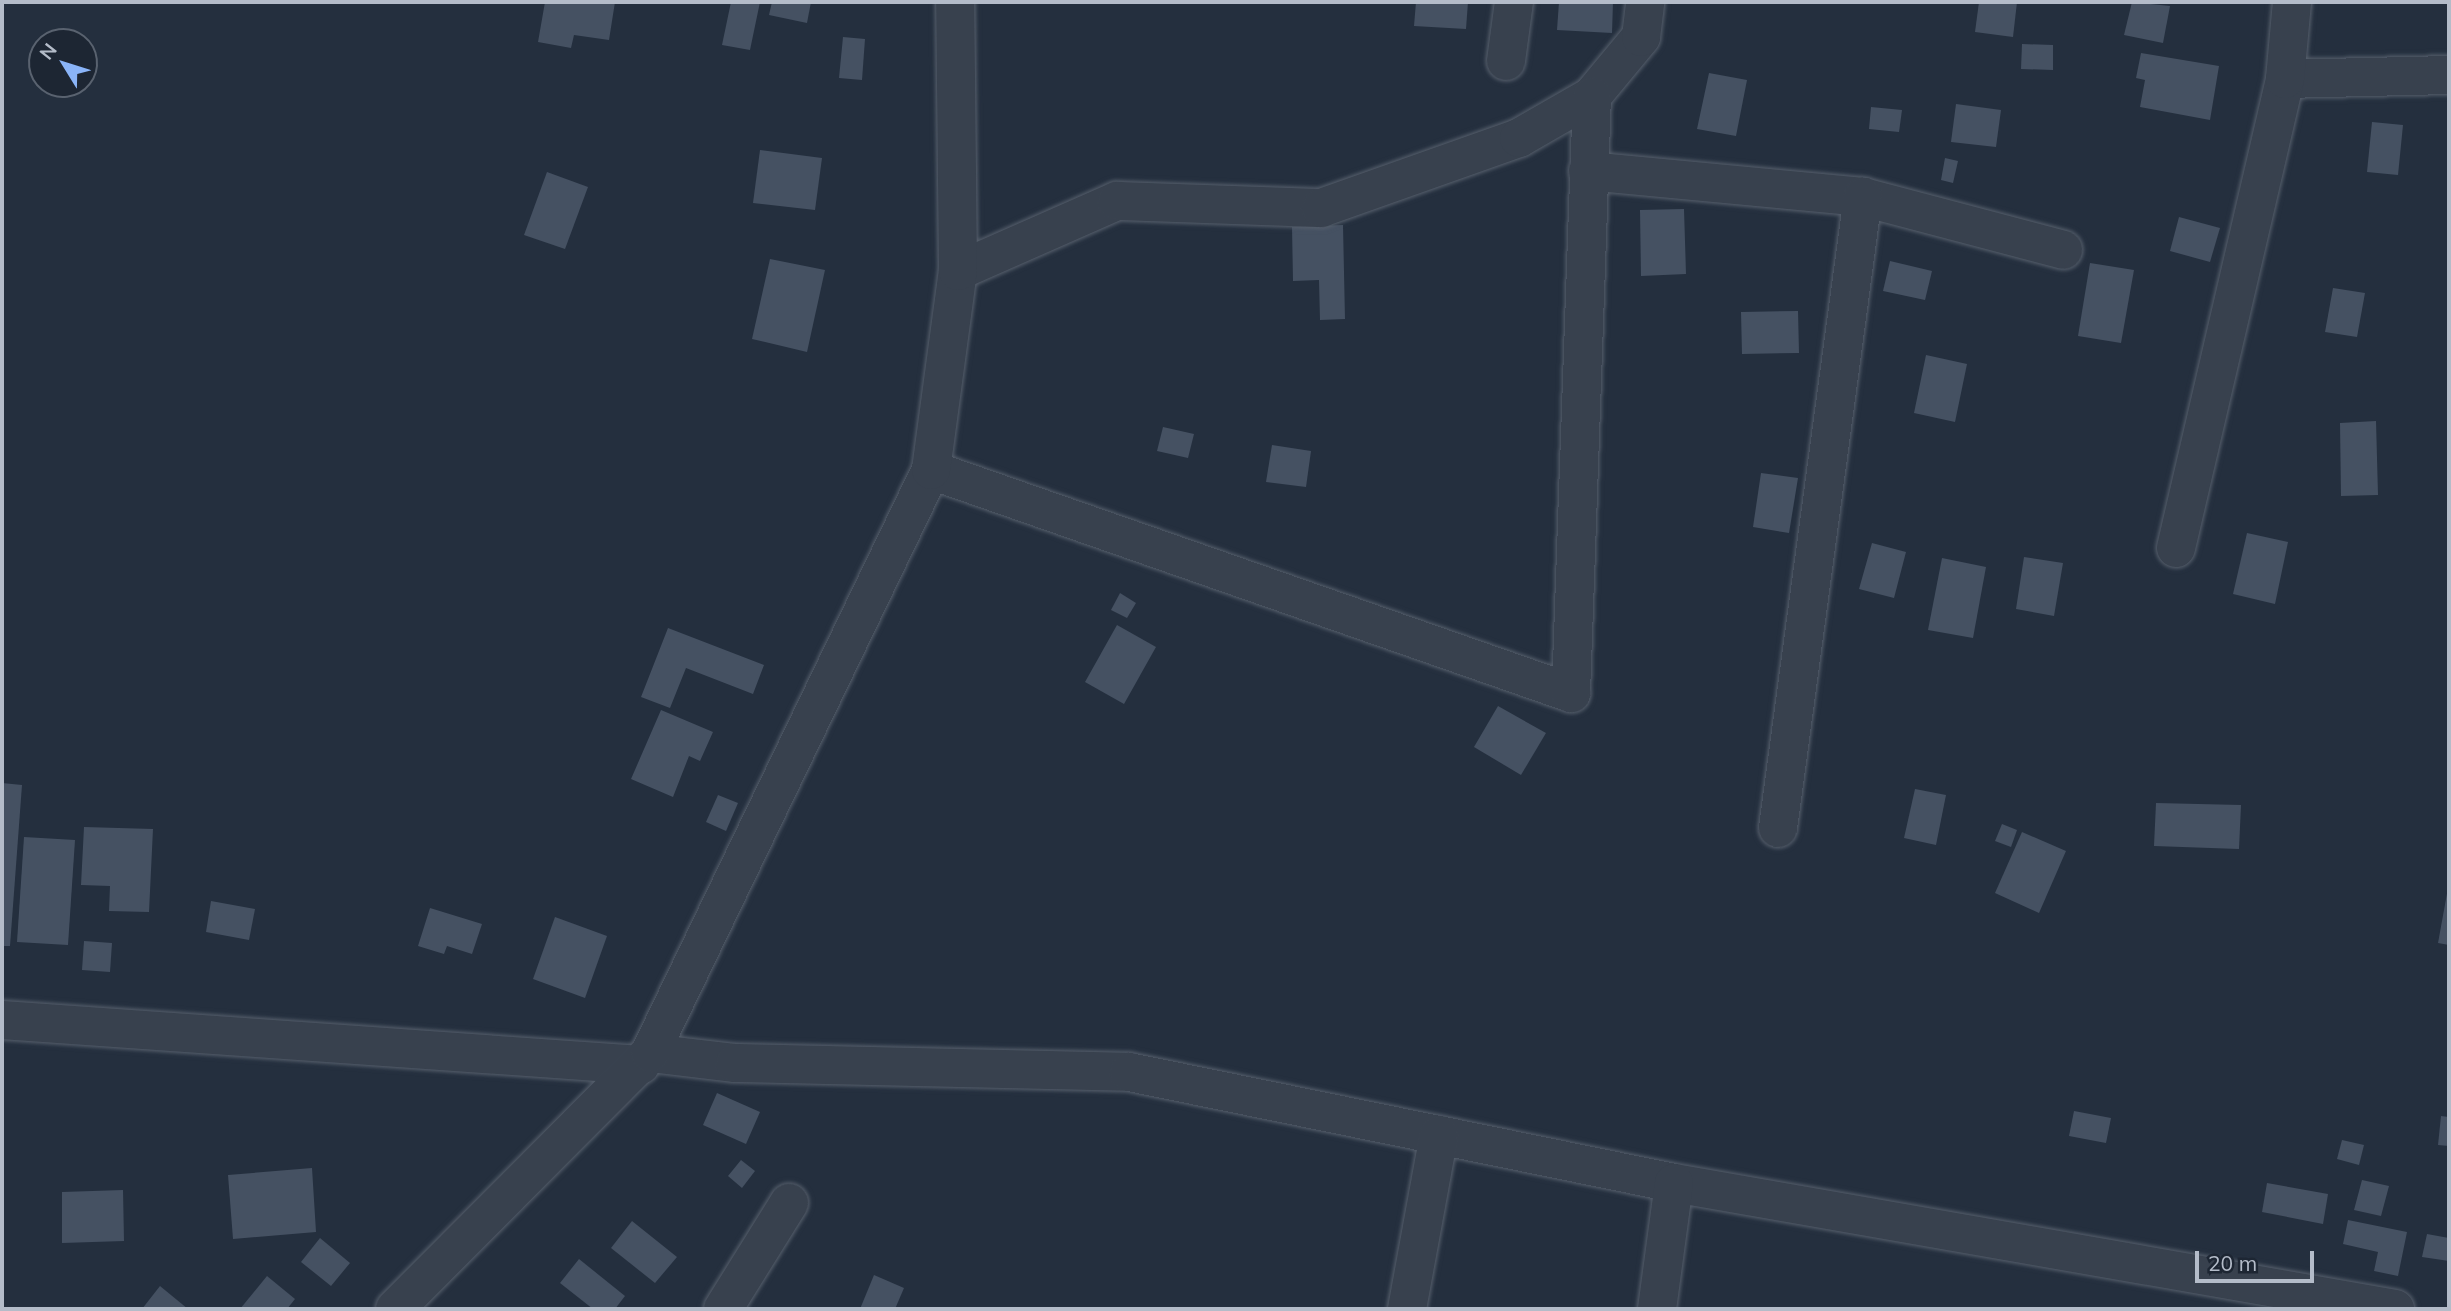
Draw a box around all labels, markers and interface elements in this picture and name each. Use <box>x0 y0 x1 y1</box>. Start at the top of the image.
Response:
north arrow <box>28 28 98 98</box>
text: N <box>34 38 62 64</box>
scale bar <box>2199 1238 2318 1282</box>
text: 20 m <box>2208 1250 2257 1276</box>

